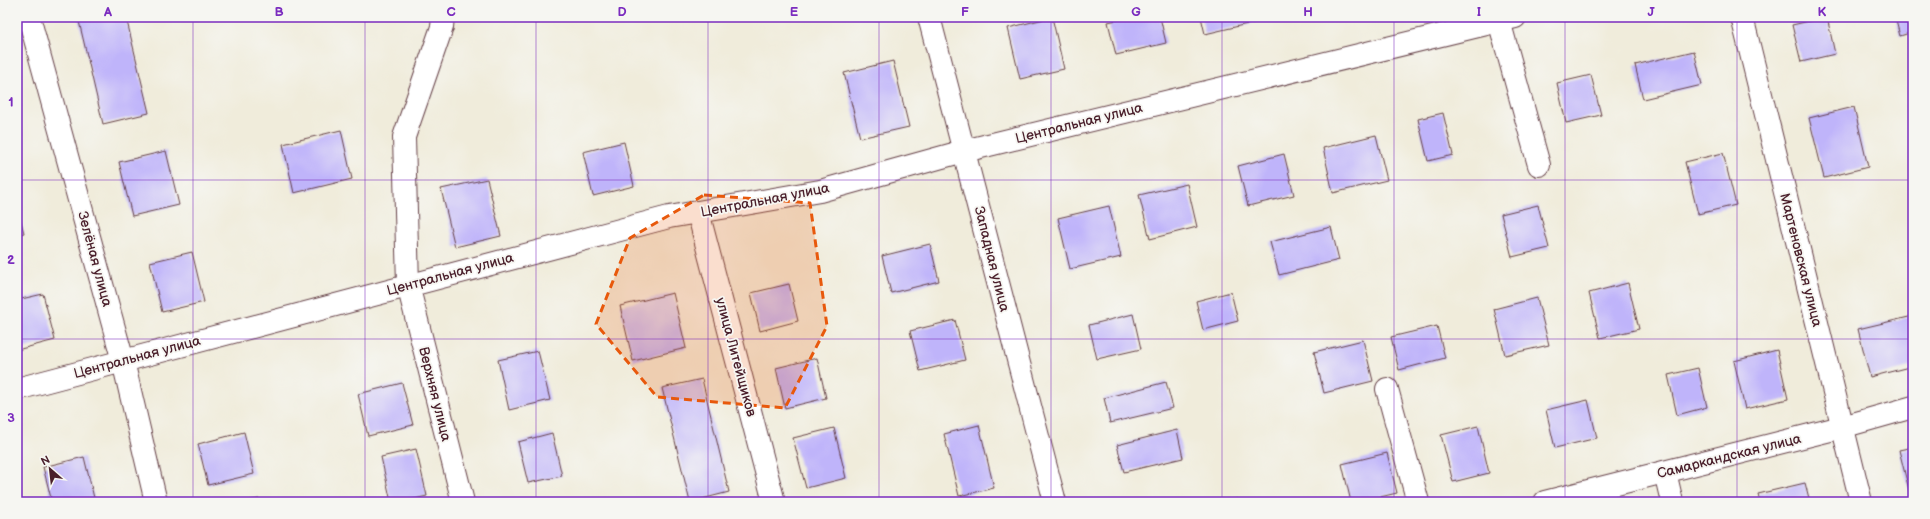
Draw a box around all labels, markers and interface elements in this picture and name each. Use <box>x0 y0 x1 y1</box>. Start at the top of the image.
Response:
text: A <box>103 4 112 20</box>
text: B <box>274 4 284 20</box>
text: C <box>446 4 456 20</box>
text: D <box>617 4 627 20</box>
text: E <box>790 4 799 20</box>
text: F <box>961 4 969 20</box>
text: G <box>1131 4 1141 20</box>
text: H <box>1303 4 1313 20</box>
text: I <box>1477 4 1481 20</box>
text: J <box>1647 4 1655 20</box>
text: K <box>1818 4 1827 20</box>
text: 1 <box>8 94 14 110</box>
street label: Центральная улица <box>1014 99 1145 147</box>
street label: Центральная улица <box>699 179 831 221</box>
street label: Мартеновская улица <box>1776 191 1826 329</box>
street label: Западная улица <box>971 205 1013 314</box>
street label: Зелёная улица <box>74 209 116 309</box>
street label: Центральная улица <box>385 249 516 299</box>
text: 2 <box>7 252 15 268</box>
street label: улица Литейщиков <box>712 296 760 419</box>
street label: Центральная улица <box>72 332 203 382</box>
street label: Верхняя улица <box>415 345 455 444</box>
text: 3 <box>7 410 15 426</box>
street label: Самаркандская улица <box>1655 430 1803 482</box>
north arrow <box>30 449 70 489</box>
text: N <box>39 453 52 468</box>

